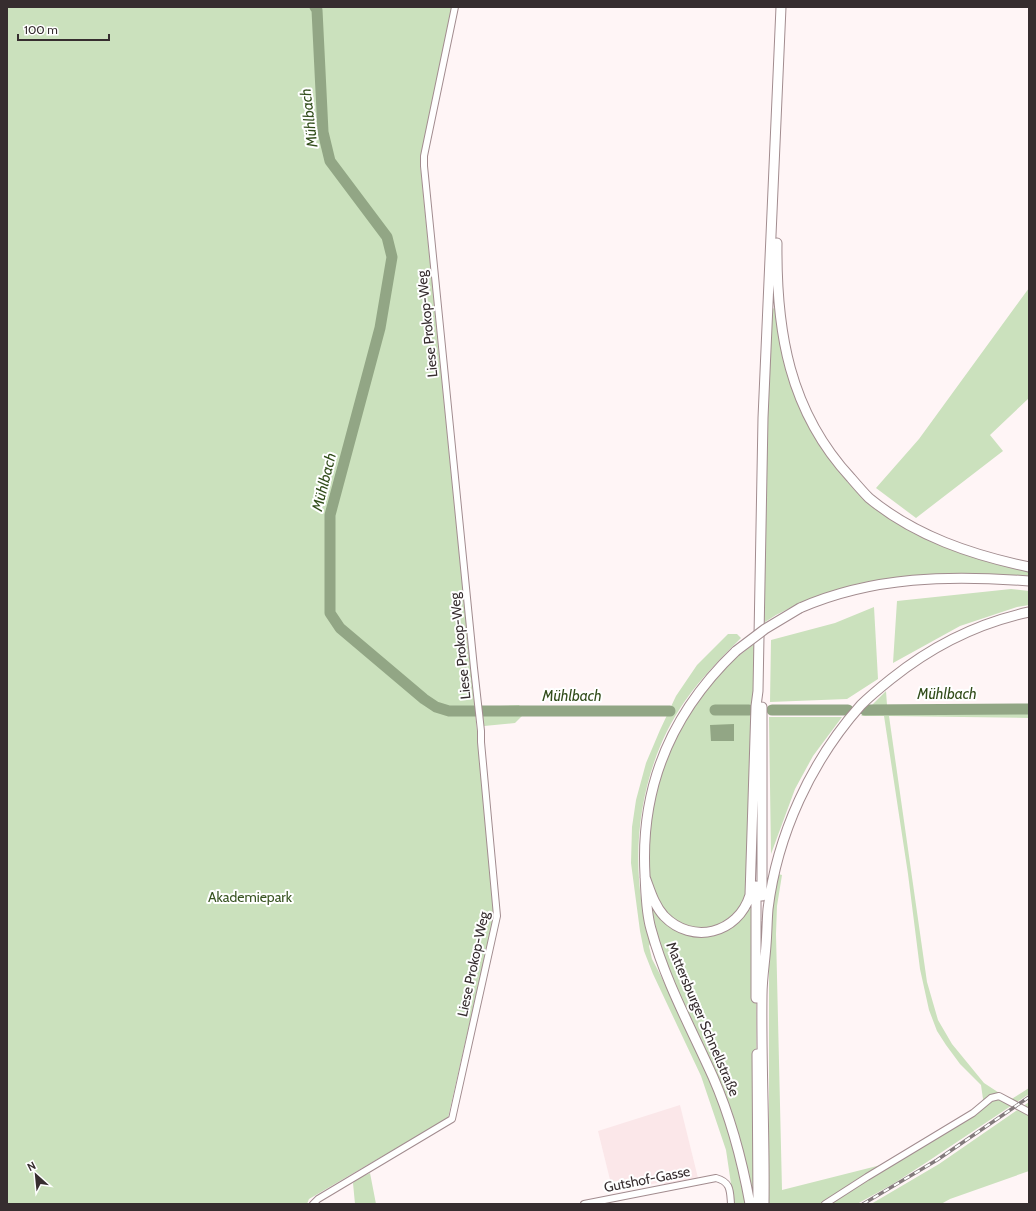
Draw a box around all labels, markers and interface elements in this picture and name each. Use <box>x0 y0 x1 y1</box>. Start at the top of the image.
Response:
scale bar <box>18 16 109 42</box>
text: 100 m <box>24 22 58 37</box>
water label: Mühlbach <box>296 87 322 150</box>
street label: Liese Prokop-Weg <box>412 269 442 378</box>
water label: Mühlbach <box>308 451 340 514</box>
street label: Liese Prokop-Weg <box>445 591 475 700</box>
water label: Mühlbach <box>916 685 977 703</box>
water label: Mühlbach <box>541 687 602 705</box>
park label: Akademiepark <box>208 888 293 906</box>
street label: Liese Prokop-Weg <box>453 909 493 1018</box>
street label: Mattersburger Schnellstraße <box>662 939 744 1099</box>
north arrow <box>16 1155 56 1195</box>
text: N <box>25 1158 38 1174</box>
street label: Gutshof-Gasse <box>602 1162 692 1196</box>

